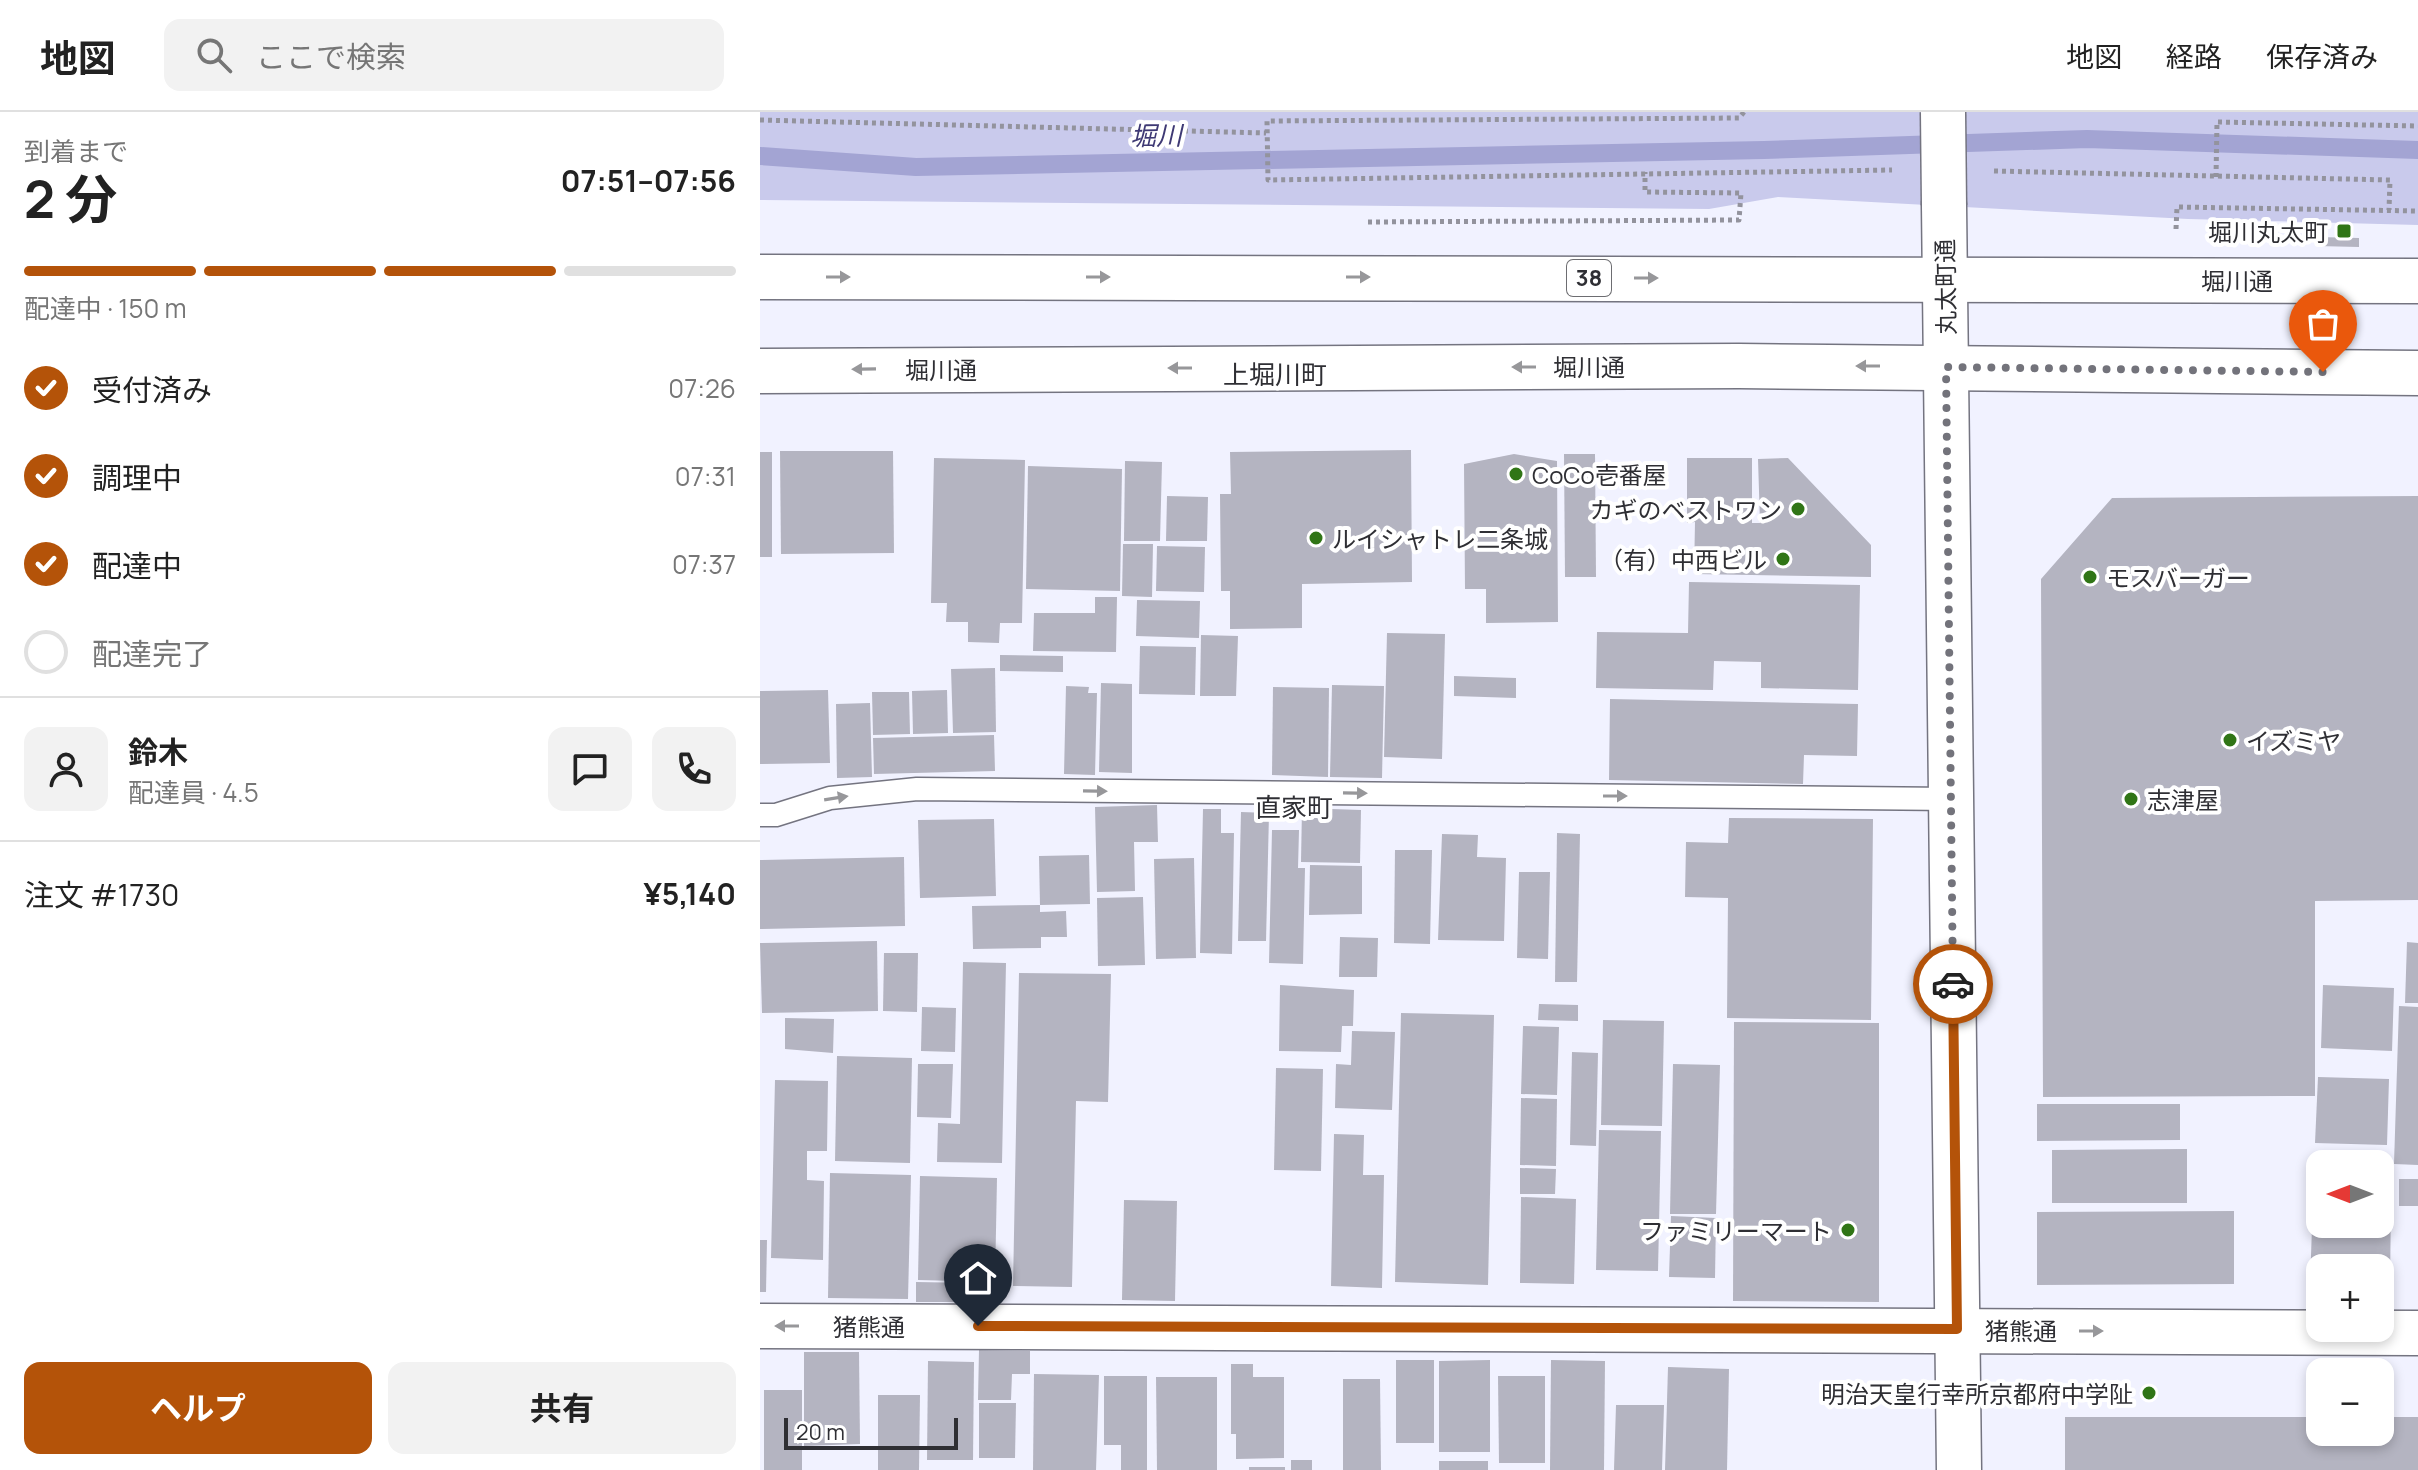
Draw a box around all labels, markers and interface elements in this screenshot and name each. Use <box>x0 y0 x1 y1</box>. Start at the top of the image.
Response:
search box <box>164 19 724 91</box>
text: 地図 <box>40 31 116 83</box>
icon: search <box>192 33 236 77</box>
text: ここで検索 <box>256 36 406 77</box>
text: 地図 <box>2066 37 2122 75</box>
text: 経路 <box>2166 37 2222 75</box>
text: 保存済み <box>2266 37 2378 75</box>
water label: 堀川 <box>1130 116 1185 153</box>
text: 到着まで <box>24 133 128 169</box>
text: 07:51–07:56 <box>561 160 736 201</box>
text: 2 分 <box>24 163 117 234</box>
place label: 堀川丸太町 <box>2208 215 2328 248</box>
marker: 堀川丸太町 <box>2335 222 2353 240</box>
street label: 丸太町通 <box>1928 239 1962 335</box>
road number: 38 <box>1567 260 1611 296</box>
street label: 堀川通 <box>2201 264 2273 297</box>
one-way arrow <box>826 271 851 283</box>
one-way arrow <box>1086 271 1111 283</box>
one-way arrow <box>1346 271 1371 283</box>
one-way arrow <box>1634 272 1659 284</box>
text: 配達中 · 150 m <box>24 290 187 326</box>
pin <box>2289 290 2357 372</box>
icon: bag <box>2301 302 2345 346</box>
street label: 堀川通 <box>1553 350 1625 383</box>
street label: 堀川通 <box>905 353 977 386</box>
district label: 上堀川町 <box>1223 356 1327 392</box>
one-way arrow <box>1855 360 1880 372</box>
one-way arrow <box>1511 361 1536 373</box>
one-way arrow <box>1167 362 1192 374</box>
one-way arrow <box>851 363 876 376</box>
icon: check <box>24 366 68 410</box>
text: 受付済み <box>92 369 212 410</box>
text: 07:26 <box>668 370 736 406</box>
icon: check <box>24 454 68 498</box>
text: 調理中 <box>92 457 182 498</box>
text: 07:31 <box>675 458 736 494</box>
place label: CoCo壱番屋 <box>1532 458 1667 491</box>
marker: CoCo壱番屋 <box>1507 465 1525 483</box>
place label: カギのベストワン <box>1590 493 1782 526</box>
marker: カギのベストワン <box>1789 500 1807 518</box>
place label: ルイシャトレ二条城 <box>1332 522 1548 555</box>
marker: ルイシャトレ二条城 <box>1307 529 1325 547</box>
icon: check <box>24 542 68 586</box>
place label: （有）中西ビル <box>1599 543 1767 576</box>
text: 配達中 <box>92 545 182 586</box>
text: 07:37 <box>672 546 736 582</box>
marker: （有）中西ビル <box>1774 550 1792 568</box>
place label: モスバーガー <box>2106 561 2250 594</box>
marker: モスバーガー <box>2081 568 2099 586</box>
text: 配達完了 <box>92 633 212 674</box>
place label: イズミヤ <box>2246 724 2341 757</box>
button: person <box>24 727 108 811</box>
button: chat <box>548 727 632 811</box>
button: phone <box>652 727 736 811</box>
text: 鈴木 <box>128 731 188 772</box>
marker: イズミヤ <box>2221 731 2239 749</box>
text: 配達員 · 4.5 <box>128 774 259 810</box>
place label: 志津屋 <box>2147 783 2219 816</box>
one-way arrow <box>1083 785 1108 797</box>
one-way arrow <box>1343 787 1368 799</box>
district label: 直家町 <box>1255 789 1333 825</box>
one-way arrow <box>1603 790 1628 802</box>
marker: 志津屋 <box>2122 790 2140 808</box>
one-way arrow <box>823 791 848 804</box>
text: ¥5,140 <box>643 873 736 914</box>
text: 注文 #1730 <box>24 874 179 915</box>
courier <box>1913 944 1993 1024</box>
icon: car <box>1931 962 1975 1006</box>
north arrow <box>2306 1150 2394 1238</box>
map controls <box>2306 1150 2394 1446</box>
place label: ファミリーマート <box>1640 1214 1832 1247</box>
marker: ファミリーマート <box>1839 1221 1857 1239</box>
pin <box>944 1244 1012 1326</box>
button: + <box>2306 1254 2394 1342</box>
icon: home <box>956 1256 1000 1300</box>
street label: 猪熊通 <box>833 1310 905 1343</box>
street label: 猪熊通 <box>1985 1314 2057 1347</box>
one-way arrow <box>774 1320 799 1332</box>
one-way arrow <box>2079 1324 2104 1337</box>
button: − <box>2306 1358 2394 1446</box>
button: ヘルプ <box>24 1362 372 1454</box>
button: 共有 <box>388 1362 736 1454</box>
place label: 明治天皇行幸所京都府中学阯 <box>1821 1377 2133 1410</box>
marker: 明治天皇行幸所京都府中学阯 <box>2140 1384 2158 1402</box>
scale bar <box>784 1414 958 1450</box>
text: 20 m <box>796 1417 845 1447</box>

